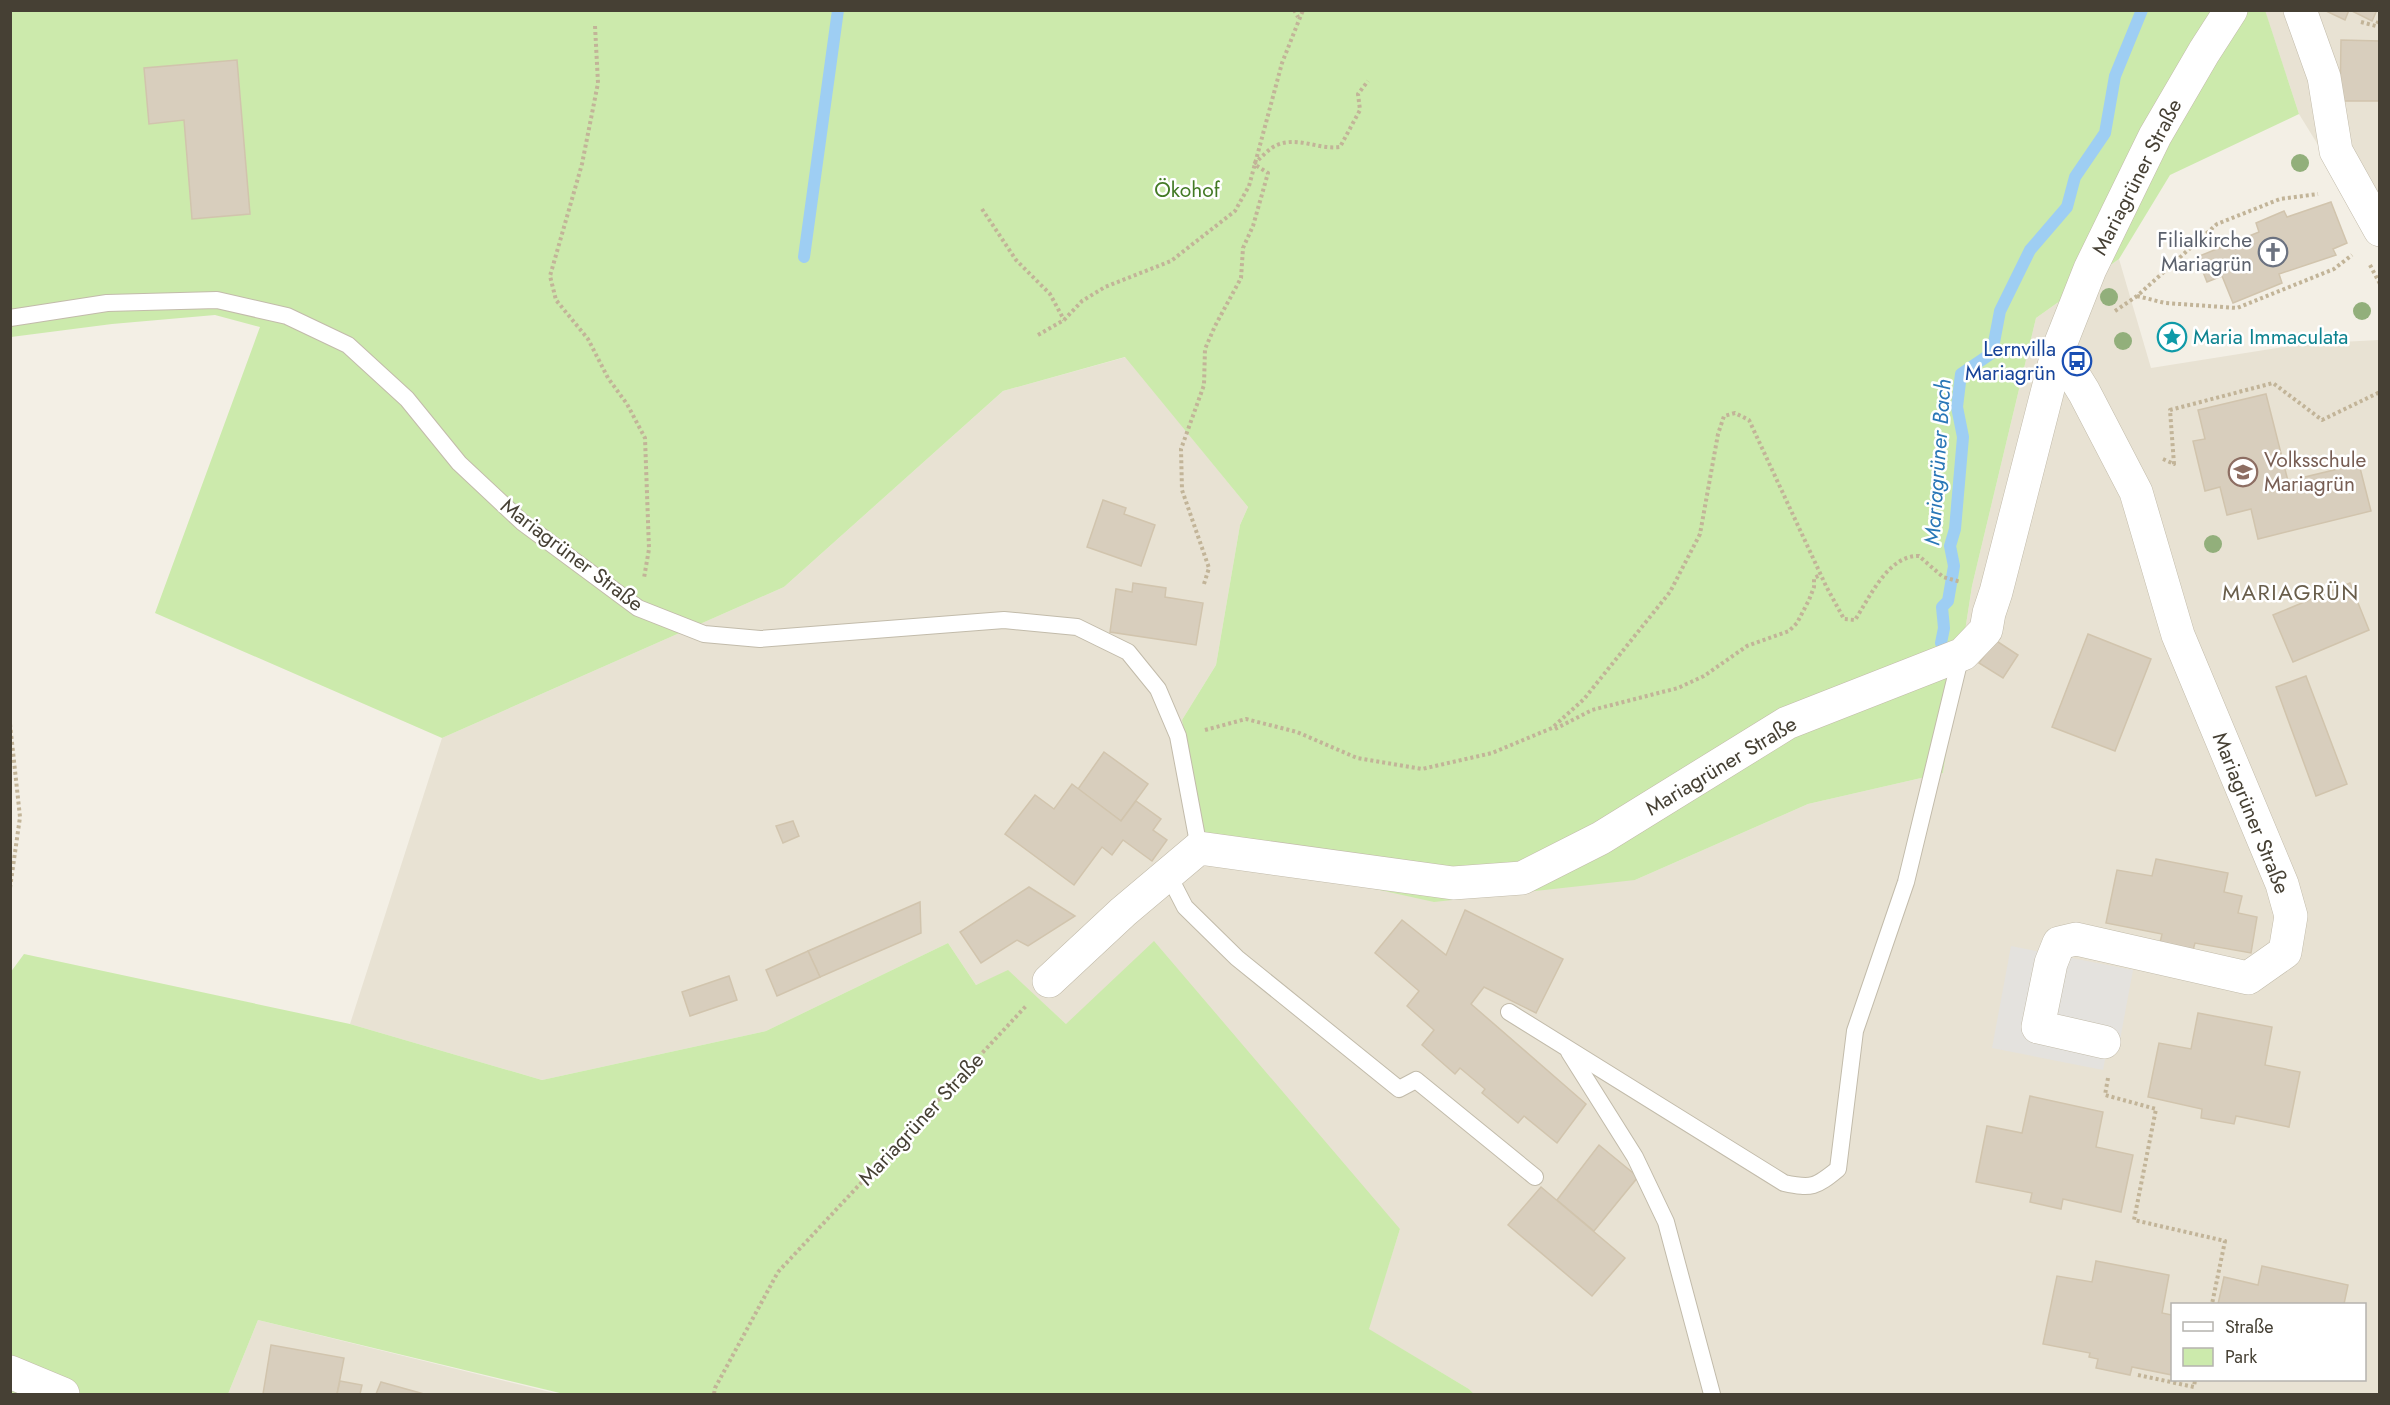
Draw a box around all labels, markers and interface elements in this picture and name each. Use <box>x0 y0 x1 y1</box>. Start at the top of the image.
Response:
street label: Mariagrüner Straße <box>2085 93 2189 260</box>
park label: Ökohof <box>1154 175 1221 205</box>
place label: Filialkirche Mariagrün <box>2157 225 2252 279</box>
church icon: Filialkirche Mariagrün <box>2257 236 2289 268</box>
place icon: Maria Immaculata <box>2156 321 2188 353</box>
place label: Maria Immaculata <box>2193 322 2348 352</box>
place label: Lernvilla Mariagrün <box>1965 334 2056 388</box>
bus stop icon: Lernvilla Mariagrün <box>2061 345 2093 377</box>
water label: Mariagrüner Bach <box>1915 378 1959 546</box>
place label: Volksschule Mariagrün <box>2264 445 2367 499</box>
school or university icon: Volksschule Mariagrün <box>2227 456 2259 488</box>
street label: Mariagrüner Straße <box>494 491 650 619</box>
district label: MARIAGRÜN <box>2222 576 2360 608</box>
street label: Mariagrüner Straße <box>1640 709 1803 823</box>
street label: Mariagrüner Straße <box>2205 728 2297 899</box>
street label: Mariagrüner Straße <box>851 1046 991 1192</box>
legend <box>2171 1303 2366 1381</box>
text: Straße <box>2225 1314 2273 1340</box>
text: Park <box>2225 1344 2257 1370</box>

